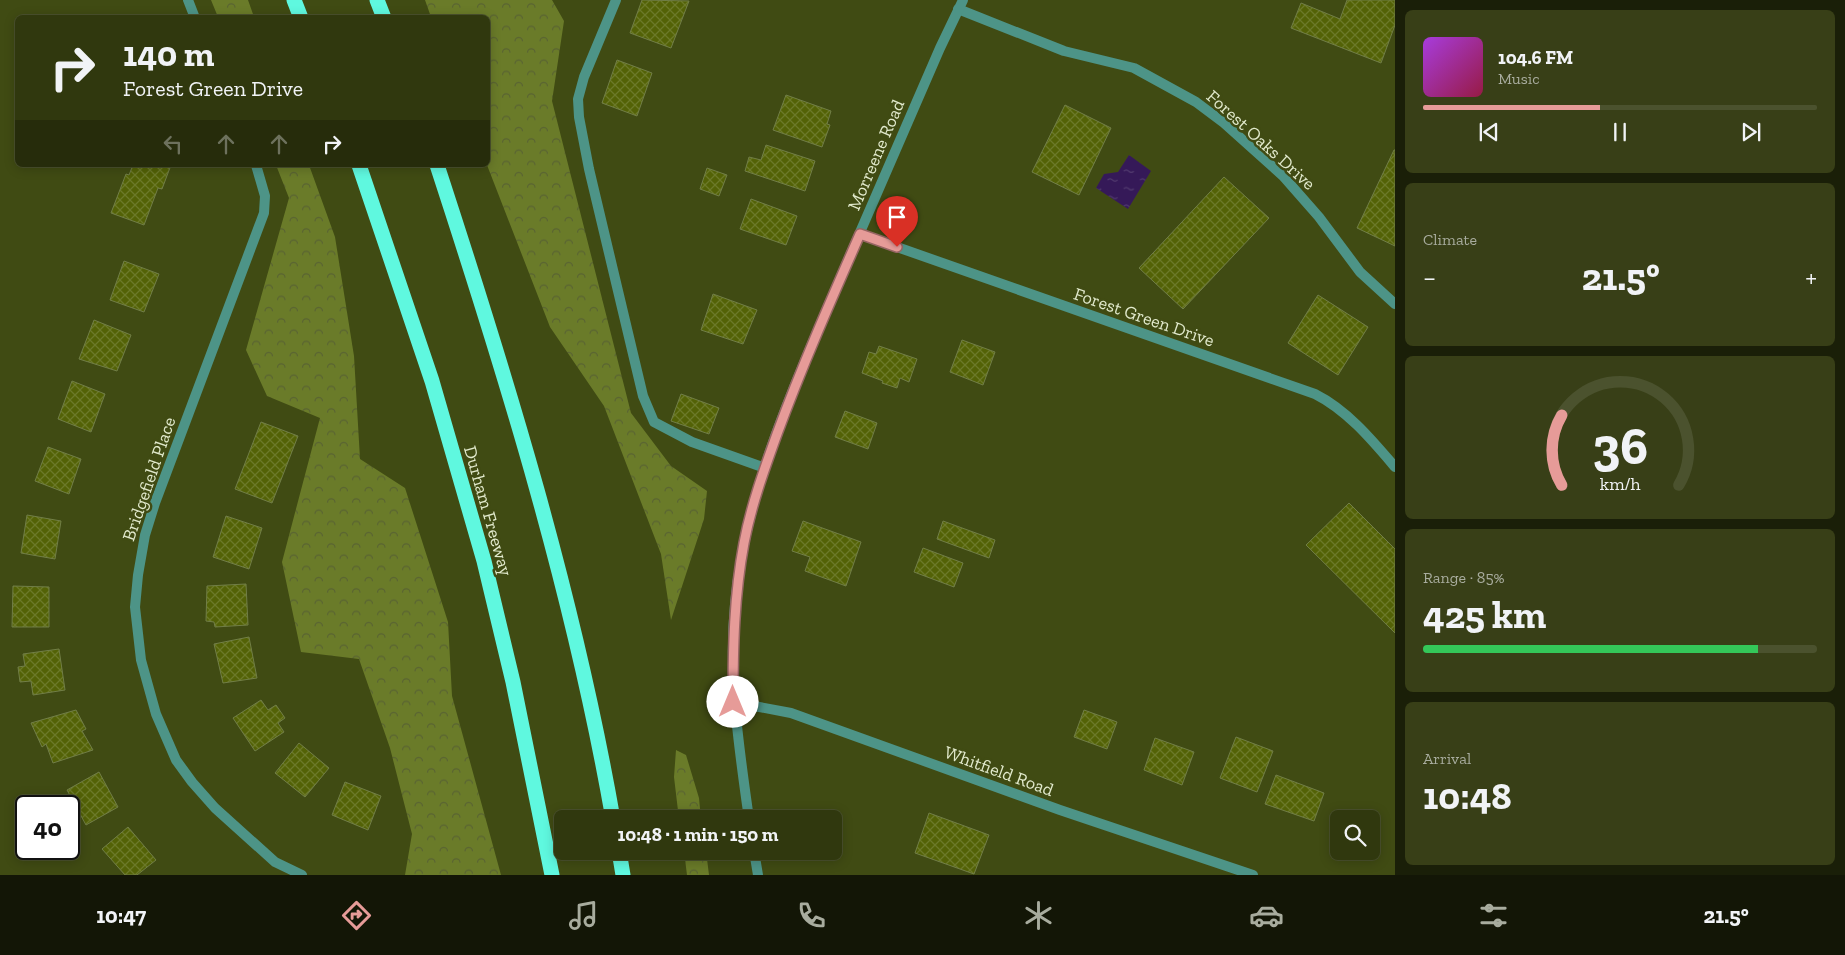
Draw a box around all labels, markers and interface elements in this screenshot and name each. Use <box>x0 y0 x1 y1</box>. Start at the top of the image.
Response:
text: 140 m <box>123 33 214 75</box>
icon: right <box>40 35 105 100</box>
text: 104.6 FM <box>1498 46 1573 69</box>
text: Music <box>1498 69 1540 88</box>
text: Forest Green Drive <box>123 75 303 102</box>
street label: Forest Oaks Drive <box>1202 85 1320 195</box>
street label: Morreene Road <box>843 96 909 214</box>
icon: previous <box>1475 118 1503 146</box>
icon: pause <box>1606 118 1634 146</box>
icon: next <box>1737 118 1765 146</box>
icon: left <box>159 130 187 158</box>
icon: ahead <box>212 130 240 158</box>
icon: ahead <box>265 130 293 158</box>
icon: right <box>318 130 346 158</box>
pin <box>876 196 918 247</box>
icon: arrive <box>883 203 911 231</box>
text: Climate <box>1423 230 1477 249</box>
text: 21.5° <box>1582 254 1660 300</box>
text: − <box>1423 261 1436 294</box>
text: + <box>1805 261 1817 294</box>
street label: Forest Green Drive <box>1071 283 1217 351</box>
street label: Bridgefield Place <box>117 414 181 544</box>
text: 36 <box>1592 415 1648 477</box>
street label: Durham Freeway <box>459 443 517 579</box>
text: km/h <box>1600 473 1640 495</box>
text: Range · 85% <box>1423 568 1505 587</box>
text: 425 km <box>1423 592 1546 638</box>
position arrow <box>706 675 758 727</box>
street label: Whitfield Road <box>941 741 1057 801</box>
text: Arrival <box>1423 749 1471 768</box>
text: 10:48 <box>1423 773 1512 819</box>
speed limit sign: 40 <box>15 795 80 860</box>
map controls <box>1330 810 1380 860</box>
button: search <box>1330 810 1380 860</box>
text: 10:48 · 1 min · 150 m <box>618 823 778 846</box>
icon: directions <box>339 898 374 933</box>
icon: music <box>566 898 601 933</box>
icon: phone <box>794 898 829 933</box>
icon: climate <box>1021 898 1056 933</box>
icon: car <box>1249 898 1284 933</box>
icon: filters <box>1476 898 1511 933</box>
text: 10:47 <box>96 902 146 929</box>
text: 21.5° <box>1704 902 1749 929</box>

